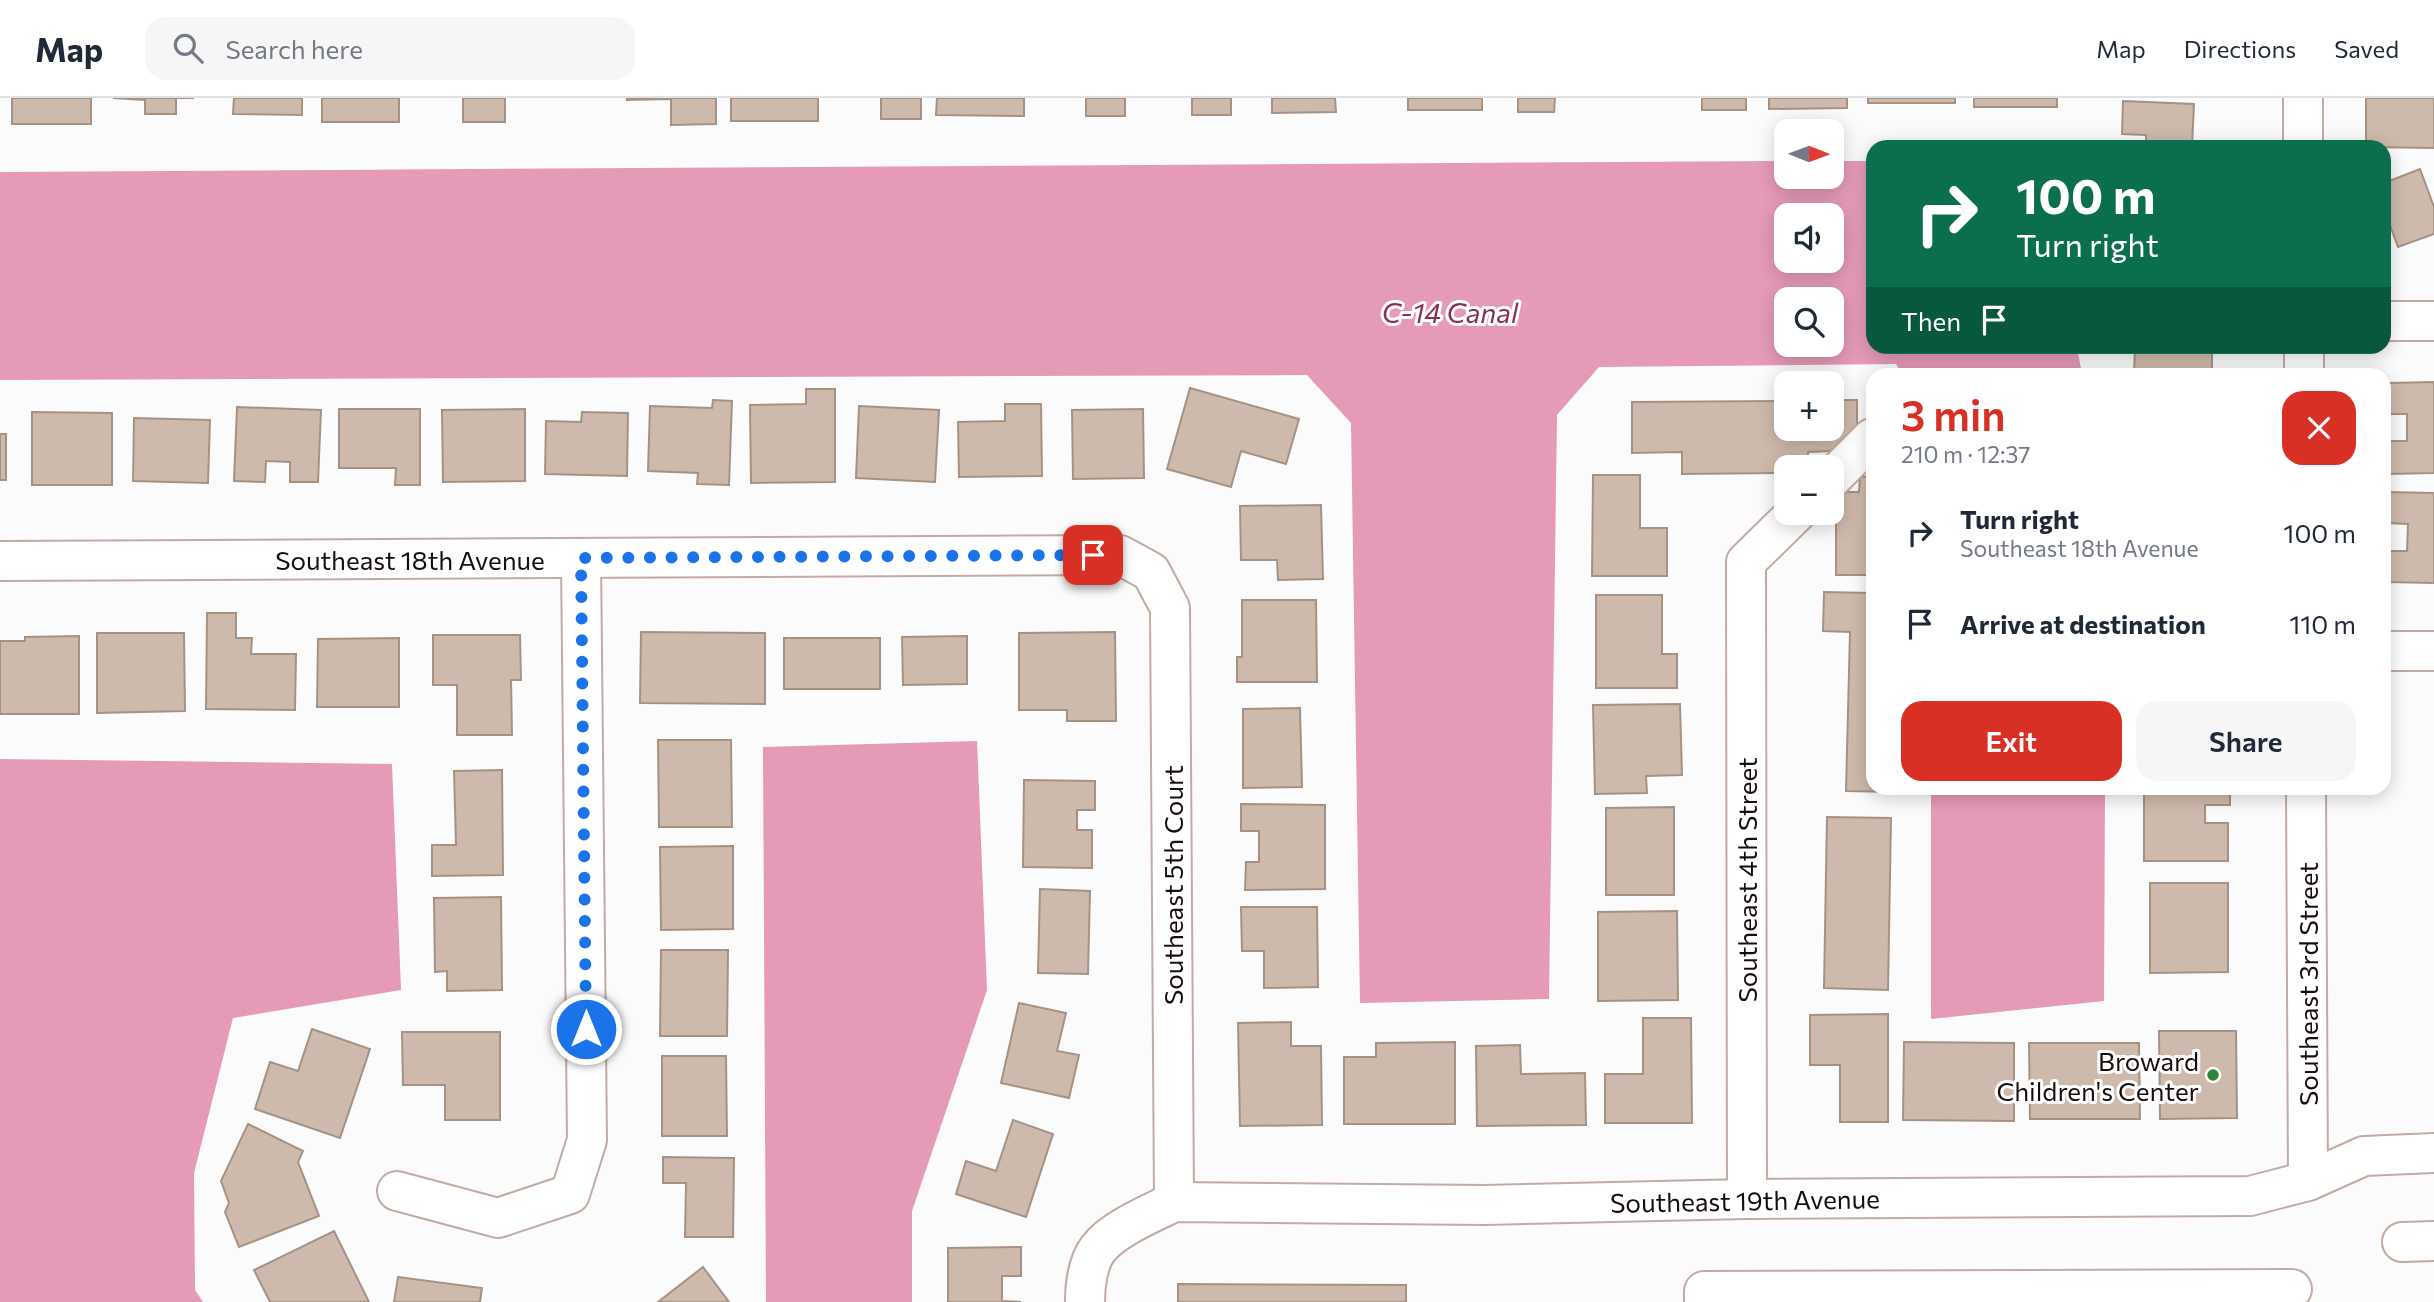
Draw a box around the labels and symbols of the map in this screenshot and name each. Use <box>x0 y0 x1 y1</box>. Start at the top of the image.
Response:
north arrow <box>1774 119 1844 189</box>
water label: C-14 Canal <box>1382 295 1519 329</box>
pin <box>1063 525 1123 585</box>
street label: Southeast 18th Avenue <box>275 544 545 575</box>
street label: Southeast 4th Street <box>1731 757 1762 1003</box>
street label: Southeast 5th Court <box>1157 765 1188 1005</box>
street label: Southeast 3rd Street <box>2292 862 2323 1106</box>
position arrow <box>549 992 623 1066</box>
place label: Broward Children's Center <box>1996 1045 2199 1106</box>
marker: Broward Children's Center <box>2205 1067 2221 1083</box>
street label: Southeast 19th Avenue <box>1610 1182 1880 1218</box>

